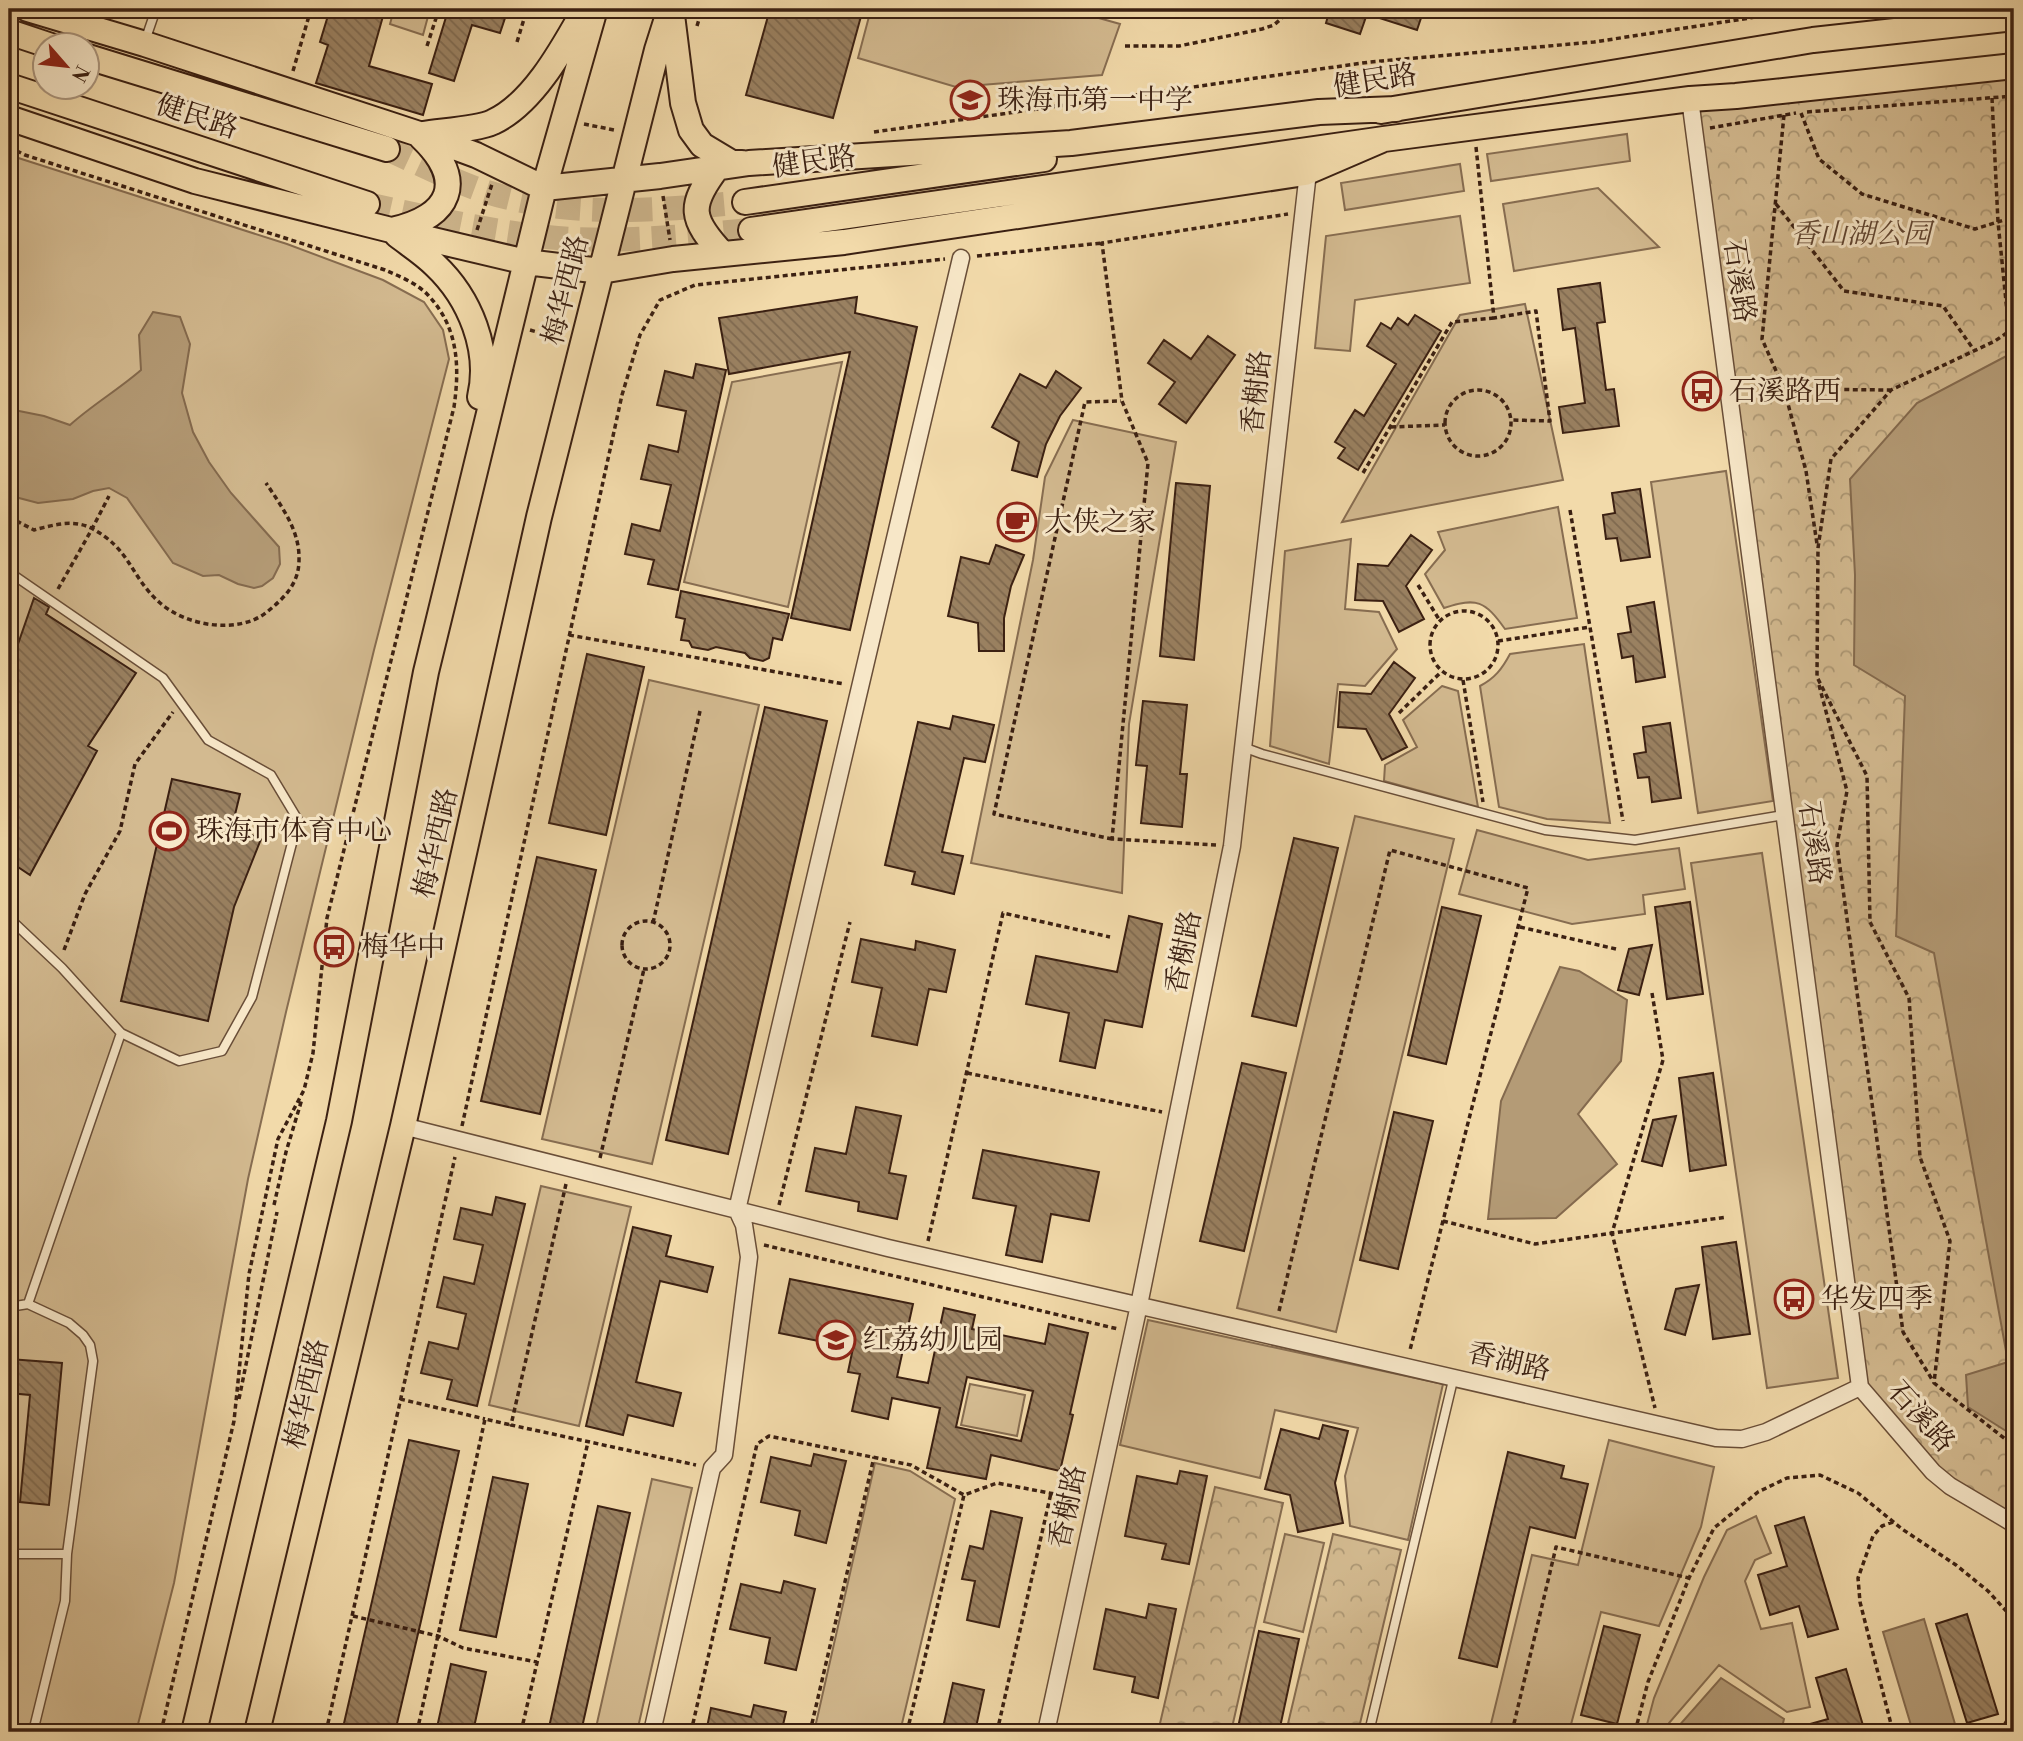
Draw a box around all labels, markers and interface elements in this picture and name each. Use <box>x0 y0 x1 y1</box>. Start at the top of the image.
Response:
north arrow <box>32 32 102 102</box>
street label: 健民路 <box>1331 57 1419 105</box>
text: N <box>66 61 94 86</box>
school or university icon: 珠海市第一中学 <box>949 79 991 121</box>
place label: 珠海市第一中学 <box>997 83 1193 118</box>
street label: 健民路 <box>152 87 242 147</box>
street label: 健民路 <box>770 139 858 185</box>
park label: 香山湖公园 <box>1791 217 1935 252</box>
street label: 梅华西路 <box>535 231 597 349</box>
street label: 石溪路 <box>1716 237 1762 325</box>
street label: 香榭路 <box>1235 348 1279 436</box>
bus stop icon: 石溪路西 <box>1681 370 1723 412</box>
place label: 石溪路西 <box>1729 374 1841 409</box>
cafe icon: 大侠之家 <box>996 501 1038 543</box>
place label: 大侠之家 <box>1044 505 1156 540</box>
street label: 梅华西路 <box>406 784 466 902</box>
street label: 石溪路 <box>1791 799 1837 887</box>
sports icon: 珠海市体育中心 <box>148 810 190 852</box>
place label: 珠海市体育中心 <box>196 814 392 849</box>
street label: 香榭路 <box>1159 907 1209 997</box>
bus stop icon: 梅华中 <box>313 926 355 968</box>
place label: 梅华中 <box>361 930 445 965</box>
bus stop icon: 华发四季 <box>1773 1278 1815 1320</box>
place label: 华发四季 <box>1821 1282 1933 1317</box>
school or university icon: 红荔幼儿园 <box>815 1319 857 1361</box>
place label: 红荔幼儿园 <box>863 1323 1003 1358</box>
street label: 梅华西路 <box>277 1335 337 1453</box>
street label: 香湖路 <box>1464 1335 1554 1389</box>
street label: 石溪路 <box>1880 1374 1962 1460</box>
street label: 香榭路 <box>1042 1462 1094 1552</box>

